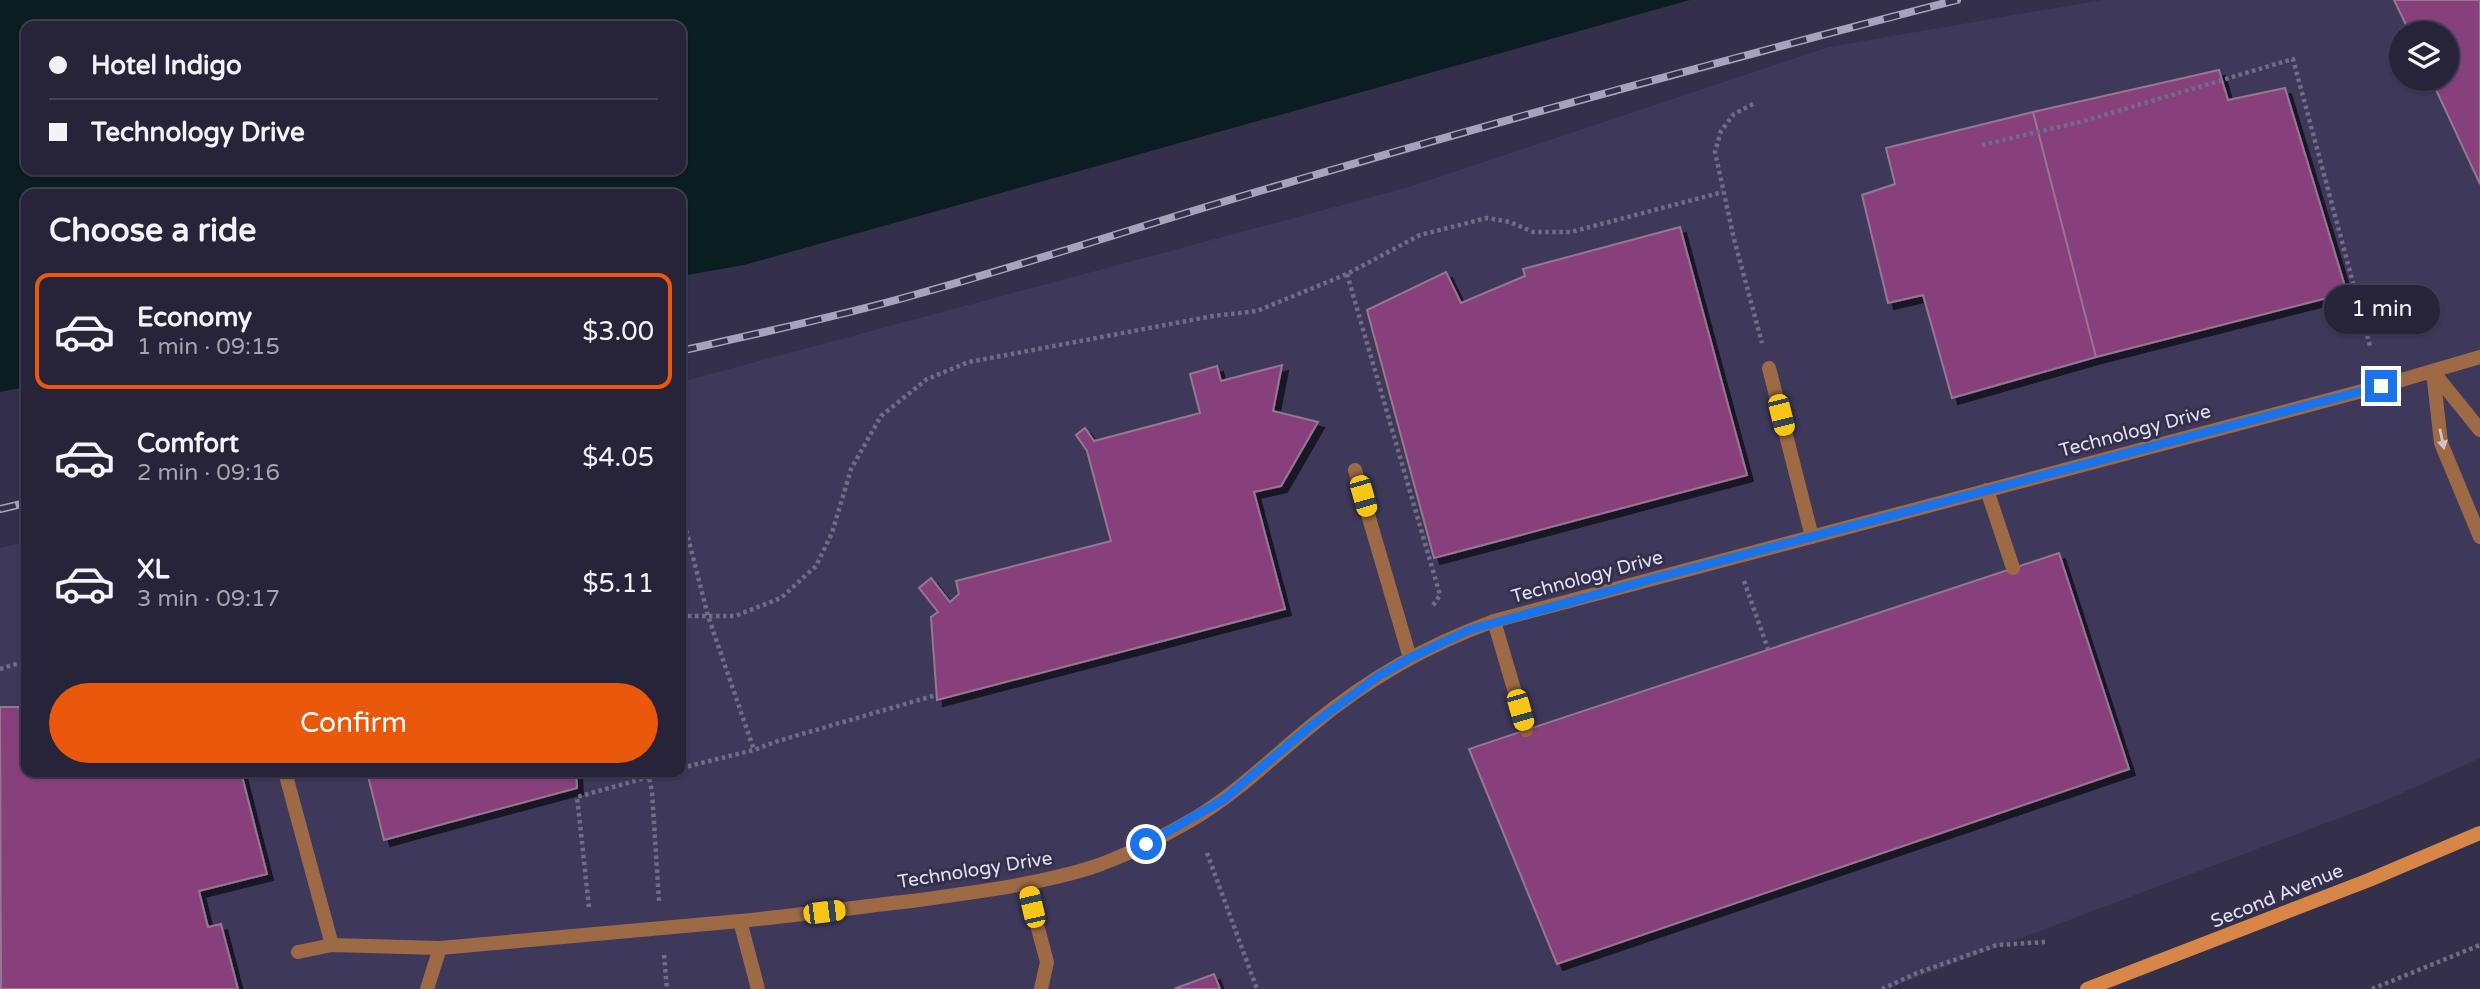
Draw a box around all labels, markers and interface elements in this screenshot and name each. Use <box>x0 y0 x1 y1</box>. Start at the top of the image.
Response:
map controls <box>2389 21 2459 91</box>
button: layers <box>2389 21 2459 91</box>
text: Hotel Indigo <box>91 50 242 81</box>
text: Technology Drive <box>91 117 305 148</box>
text: Choose a ride <box>49 212 256 250</box>
callout: 1 min <box>2323 284 2439 334</box>
text: 1 min <box>2351 295 2413 323</box>
icon: car <box>53 300 116 363</box>
text: Economy <box>137 302 252 333</box>
text: $3.00 <box>582 316 654 347</box>
text: 1 min · 09:15 <box>137 333 280 361</box>
route end <box>2365 370 2397 402</box>
car <box>1766 392 1797 438</box>
street label: Technology Drive <box>2057 400 2213 462</box>
icon: car <box>53 426 116 489</box>
text: Comfort <box>137 428 239 459</box>
one-way arrow <box>2436 428 2447 450</box>
text: $4.05 <box>582 442 654 473</box>
text: 2 min · 09:16 <box>137 459 280 487</box>
car <box>1348 473 1379 519</box>
street label: Technology Drive <box>1509 546 1665 608</box>
icon: car <box>53 552 116 615</box>
text: XL <box>137 554 169 585</box>
text: $5.11 <box>582 568 654 599</box>
text: 3 min · 09:17 <box>137 585 280 613</box>
button: Confirm <box>49 683 658 763</box>
car <box>1505 687 1536 733</box>
route start <box>1130 828 1162 860</box>
street label: Technology Drive <box>896 847 1054 893</box>
street label: Second Avenue <box>2208 859 2346 933</box>
car <box>1018 884 1047 930</box>
car <box>802 899 847 925</box>

